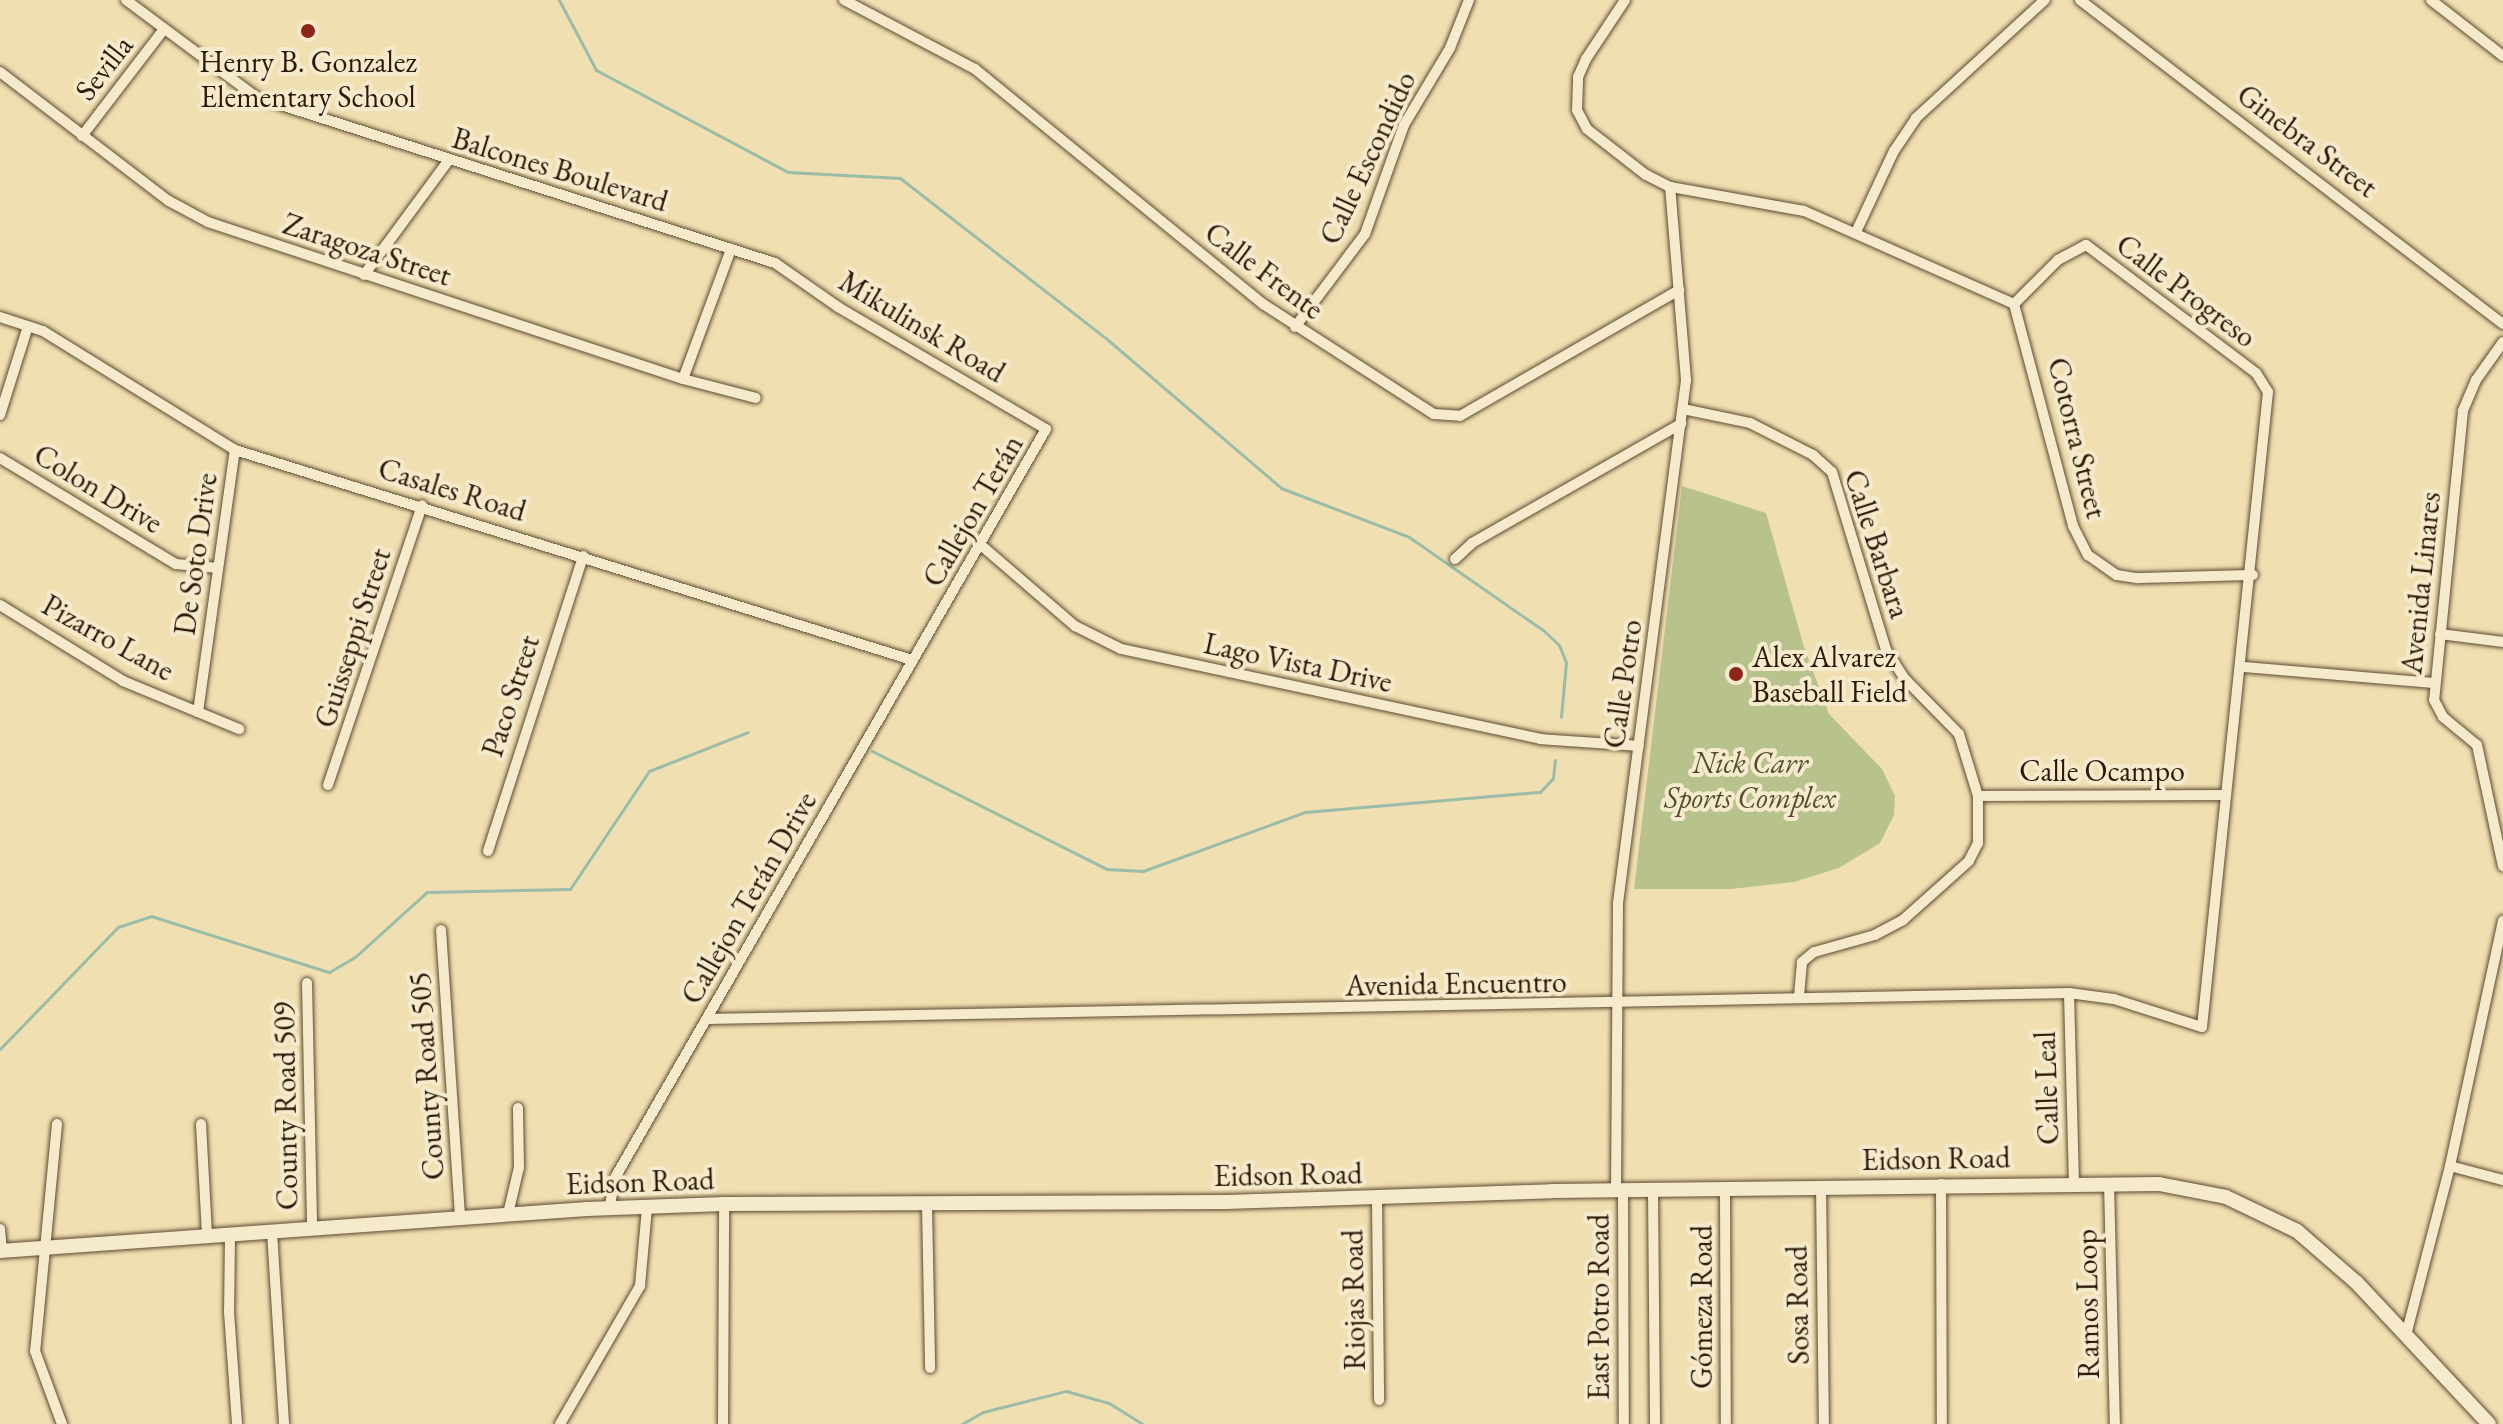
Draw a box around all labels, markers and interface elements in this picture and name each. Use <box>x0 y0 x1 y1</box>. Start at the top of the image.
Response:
marker: Henry B. Gonzalez Elementary School <box>299 22 317 40</box>
street label: Sevilla <box>67 28 141 108</box>
place label: Henry B. Gonzalez Elementary School <box>199 44 417 114</box>
street label: Calle Escondido <box>1312 66 1424 250</box>
street label: Ginebra Street <box>2230 77 2384 205</box>
street label: Balcones Boulevard <box>448 120 672 220</box>
street label: Zaragoza Street <box>278 206 456 294</box>
street label: Calle Frente <box>1197 215 1331 327</box>
street label: Calle Progreso <box>2109 227 2263 355</box>
street label: Mikulinsk Road <box>832 263 1012 391</box>
street label: Cotorra Street <box>2040 354 2114 522</box>
street label: Callejon Terán <box>915 429 1031 593</box>
street label: Colon Drive <box>27 437 169 541</box>
street label: Casales Road <box>374 451 530 529</box>
street label: Calle Barbara <box>1836 465 1918 623</box>
street label: De Soto Drive <box>167 471 225 637</box>
street label: Avenida Linares <box>2394 490 2448 676</box>
street label: Guisseppi Street <box>307 544 399 732</box>
street label: Pizarro Lane <box>36 587 180 689</box>
street label: Calle Potro <box>1596 617 1650 751</box>
street label: Lago Vista Drive <box>1201 625 1395 701</box>
street label: Paco Street <box>475 631 547 761</box>
place label: Alex Alvarez Baseball Field <box>1752 639 1907 710</box>
marker: Alex Alvarez Baseball Field <box>1727 665 1745 683</box>
park label: Nick Carr Sports Complex <box>1664 745 1836 816</box>
street label: Calle Ocampo <box>2019 753 2185 789</box>
street label: Callejon Terán Drive <box>674 785 824 1011</box>
street label: Avenida Encuentro <box>1345 964 1567 1004</box>
street label: County Road 505 <box>402 971 452 1181</box>
street label: County Road 509 <box>266 1002 306 1210</box>
street label: Calle Leal <box>2027 1031 2067 1145</box>
street label: Eidson Road <box>1861 1140 2011 1178</box>
street label: Eidson Road <box>1213 1156 1363 1194</box>
street label: Eidson Road <box>565 1161 715 1203</box>
street label: East Potro Road <box>1581 1214 1617 1400</box>
street label: Gómeza Road <box>1684 1225 1720 1389</box>
street label: Riojas Road <box>1335 1229 1373 1371</box>
street label: Ramos Loop <box>2069 1229 2107 1379</box>
street label: Sosa Road <box>1779 1245 1817 1365</box>

